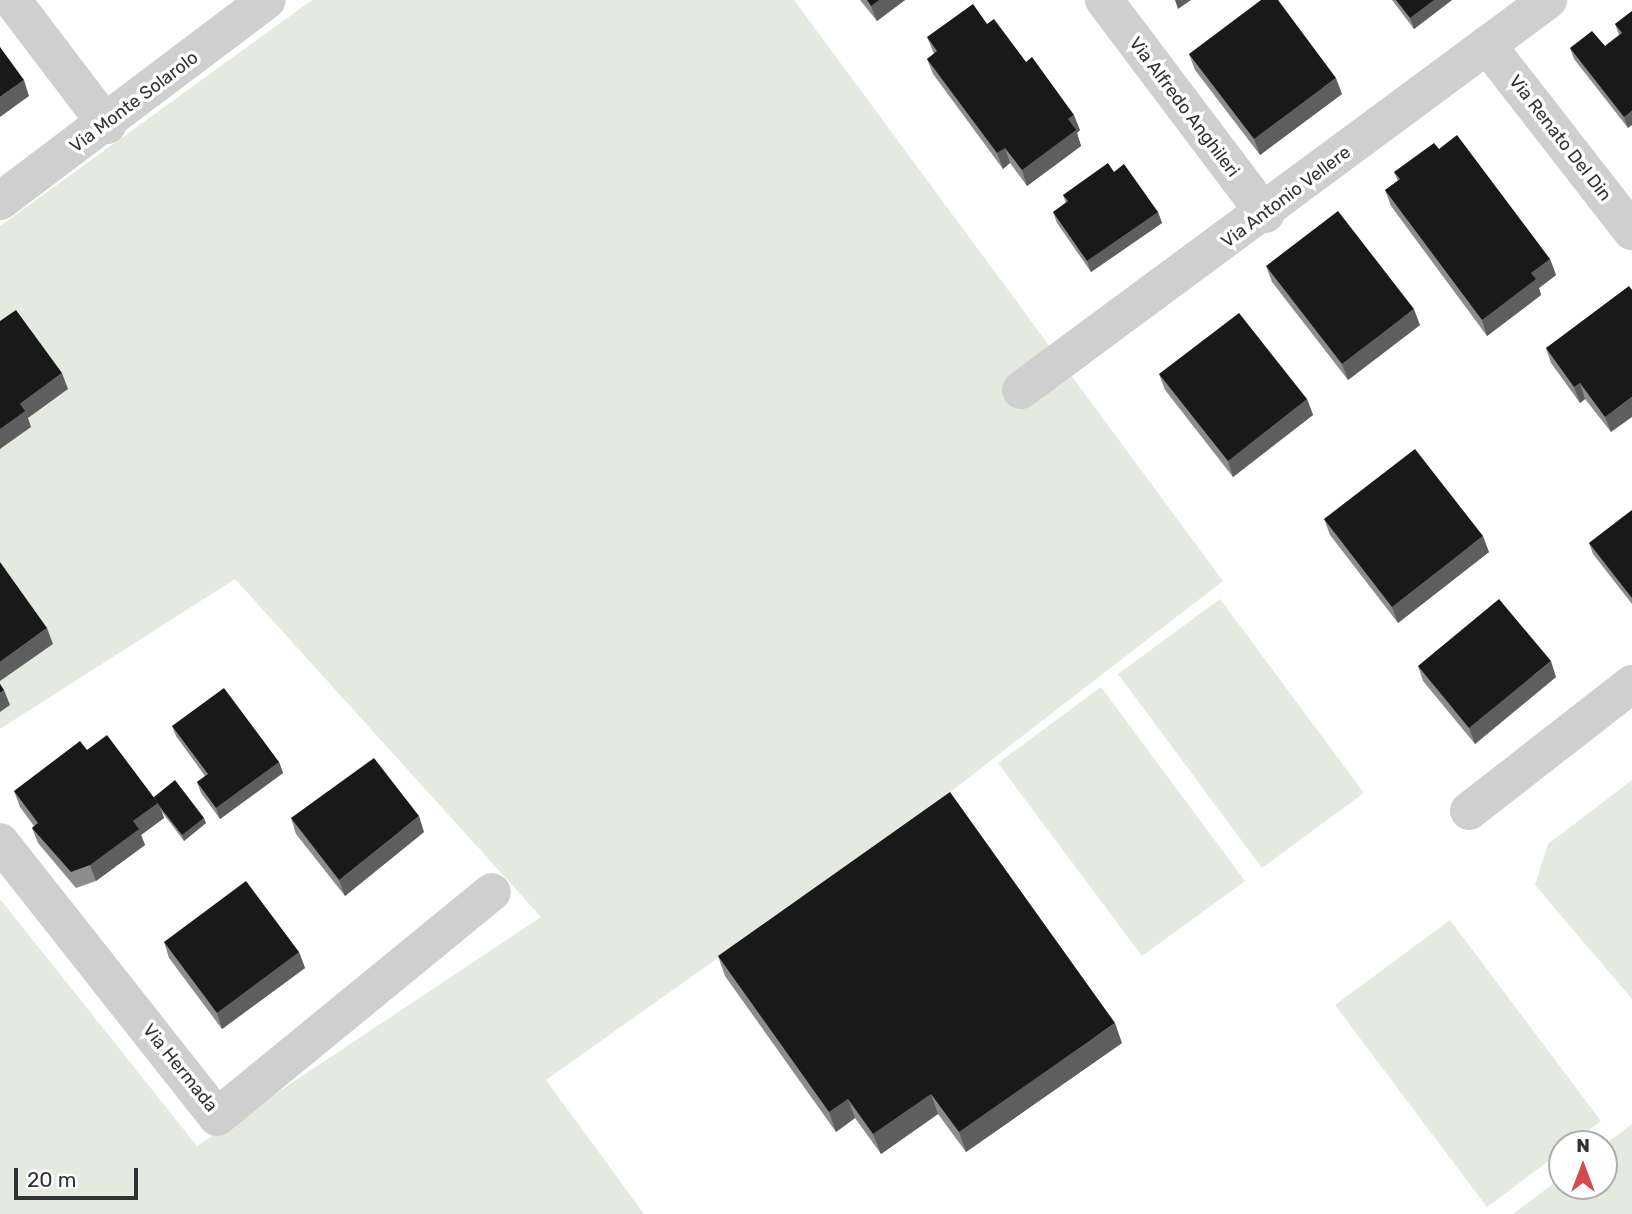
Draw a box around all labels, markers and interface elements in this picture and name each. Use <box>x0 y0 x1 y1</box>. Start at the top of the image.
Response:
street label: Via Alfredo Anghileri <box>1124 32 1244 182</box>
street label: Via Monte Solarolo <box>66 47 202 157</box>
street label: Via Renato Del Din <box>1504 71 1616 205</box>
street label: Via Antonio Vellere <box>1217 141 1355 253</box>
street label: Via Hermada <box>138 1020 222 1116</box>
north arrow <box>1548 1130 1618 1200</box>
text: N <box>1576 1134 1590 1157</box>
scale bar <box>18 1154 142 1198</box>
text: 20 m <box>27 1167 76 1192</box>

